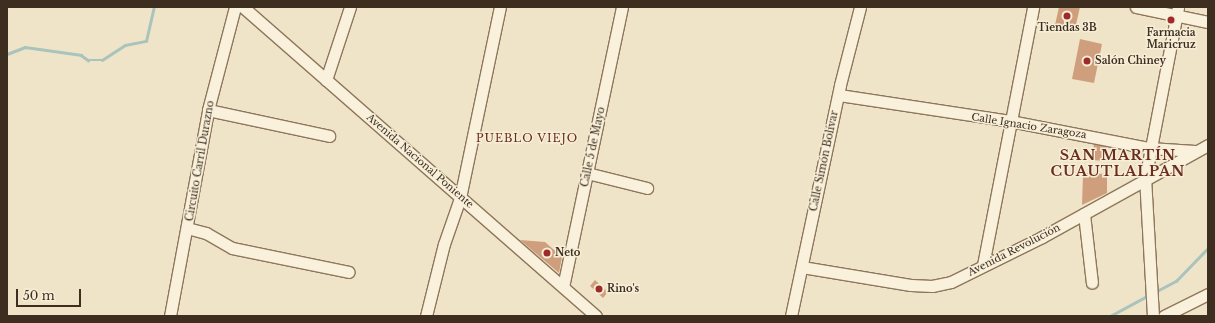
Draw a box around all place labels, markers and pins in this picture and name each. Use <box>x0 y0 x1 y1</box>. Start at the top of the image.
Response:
marker: Tiendas 3B <box>1062 11 1072 21</box>
marker: Farmacia Maricruz <box>1166 15 1176 25</box>
place label: Tiendas 3B <box>1037 22 1097 34</box>
place label: Farmacia Maricruz <box>1146 26 1196 50</box>
place label: Salón Chiney <box>1095 55 1166 67</box>
marker: Salón Chiney <box>1082 56 1092 66</box>
place label: Neto <box>555 247 580 259</box>
marker: Neto <box>542 248 552 258</box>
place label: Rino's <box>607 283 639 295</box>
marker: Rino's <box>594 284 604 294</box>

